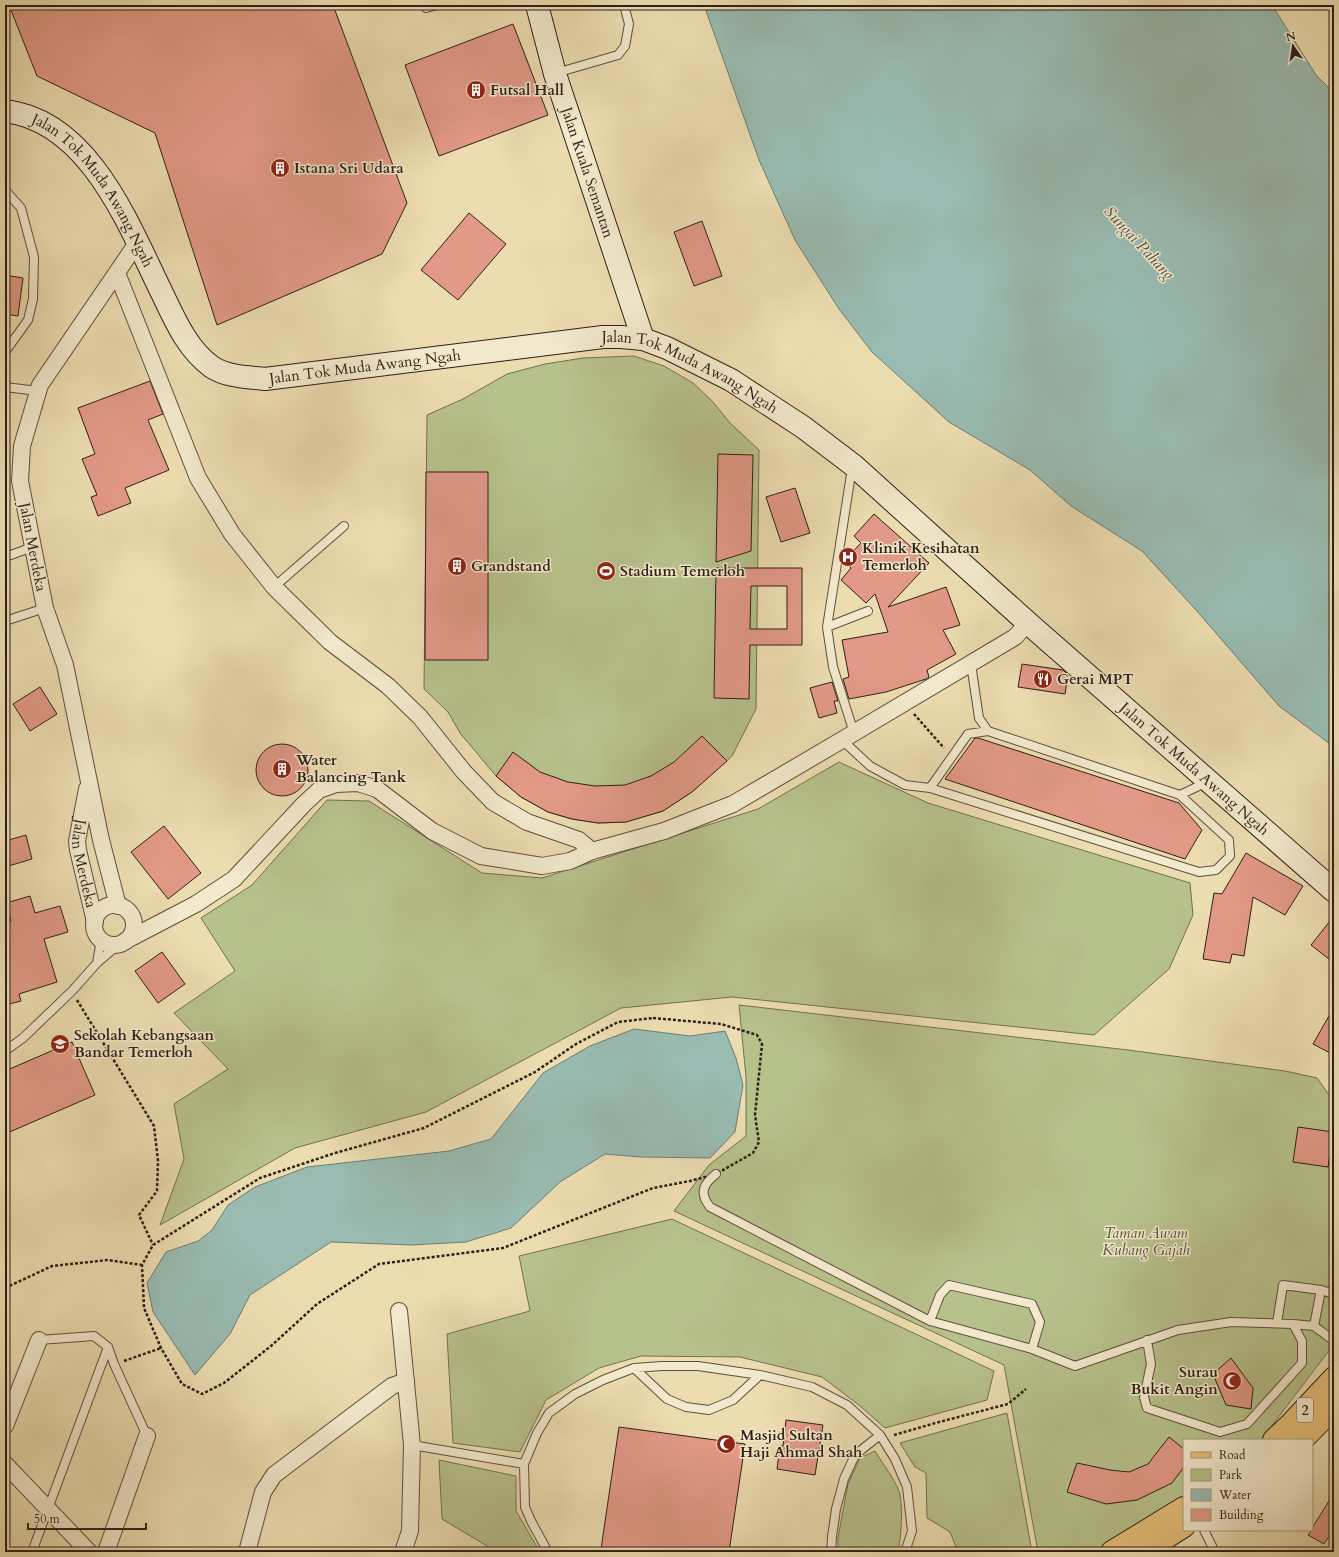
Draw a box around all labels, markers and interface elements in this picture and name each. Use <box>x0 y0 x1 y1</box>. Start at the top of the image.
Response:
north arrow <box>1273 26 1313 66</box>
text: N <box>1285 28 1298 45</box>
building icon: Futsal Hall <box>465 79 487 101</box>
place label: Futsal Hall <box>490 80 564 100</box>
street label: Jalan Kuala Semantan <box>556 103 619 241</box>
street label: Jalan Tok Muda Awang Ngah <box>27 108 159 271</box>
building icon: Istana Sri Udara <box>269 157 291 179</box>
place label: Istana Sri Udara <box>294 158 404 178</box>
water label: Sungai Pahang <box>1099 201 1180 285</box>
street label: Jalan Tok Muda Awang Ngah <box>600 327 782 418</box>
street label: Jalan Tok Muda Awang Ngah <box>266 345 462 389</box>
street label: Jalan Merdeka <box>14 499 52 594</box>
place label: Klinik Kesihatan Temerloh <box>862 538 980 575</box>
hospital icon: Klinik Kesihatan Temerloh <box>837 546 859 568</box>
building icon: Grandstand <box>446 555 468 577</box>
place label: Grandstand <box>471 556 551 576</box>
sports icon: Stadium Temerloh <box>595 560 617 582</box>
place label: Stadium Temerloh <box>620 561 746 581</box>
restaurant icon: Gerai MPT <box>1032 668 1054 690</box>
place label: Gerai MPT <box>1057 669 1133 689</box>
street label: Jalan Tok Muda Awang Ngah <box>1114 696 1274 840</box>
place label: Water Balancing Tank <box>295 750 407 787</box>
building icon: Water Balancing Tank <box>271 758 293 780</box>
street label: Jalan Merdeka <box>67 815 101 910</box>
place label: Sekolah Kebangsaan Bandar Temerloh <box>74 1025 215 1062</box>
school or university icon: Sekolah Kebangsaan Bandar Temerloh <box>49 1033 71 1055</box>
park label: Taman Awam Kubang Gajah <box>1102 1223 1190 1260</box>
place label: Surau Bukit Angin <box>1131 1362 1218 1399</box>
mosque icon: Surau Bukit Angin <box>1221 1370 1243 1392</box>
road number: 2 <box>1297 1398 1313 1422</box>
place label: Masjid Sultan Haji Ahmad Shah <box>740 1425 863 1462</box>
mosque icon: Masjid Sultan Haji Ahmad Shah <box>715 1433 737 1455</box>
legend <box>1183 1439 1313 1531</box>
text: Road <box>1219 1447 1246 1463</box>
text: Park <box>1219 1467 1243 1483</box>
text: Water <box>1218 1487 1252 1503</box>
scale bar <box>28 1505 146 1531</box>
text: Building <box>1219 1507 1264 1523</box>
text: 50 m <box>34 1511 61 1527</box>

